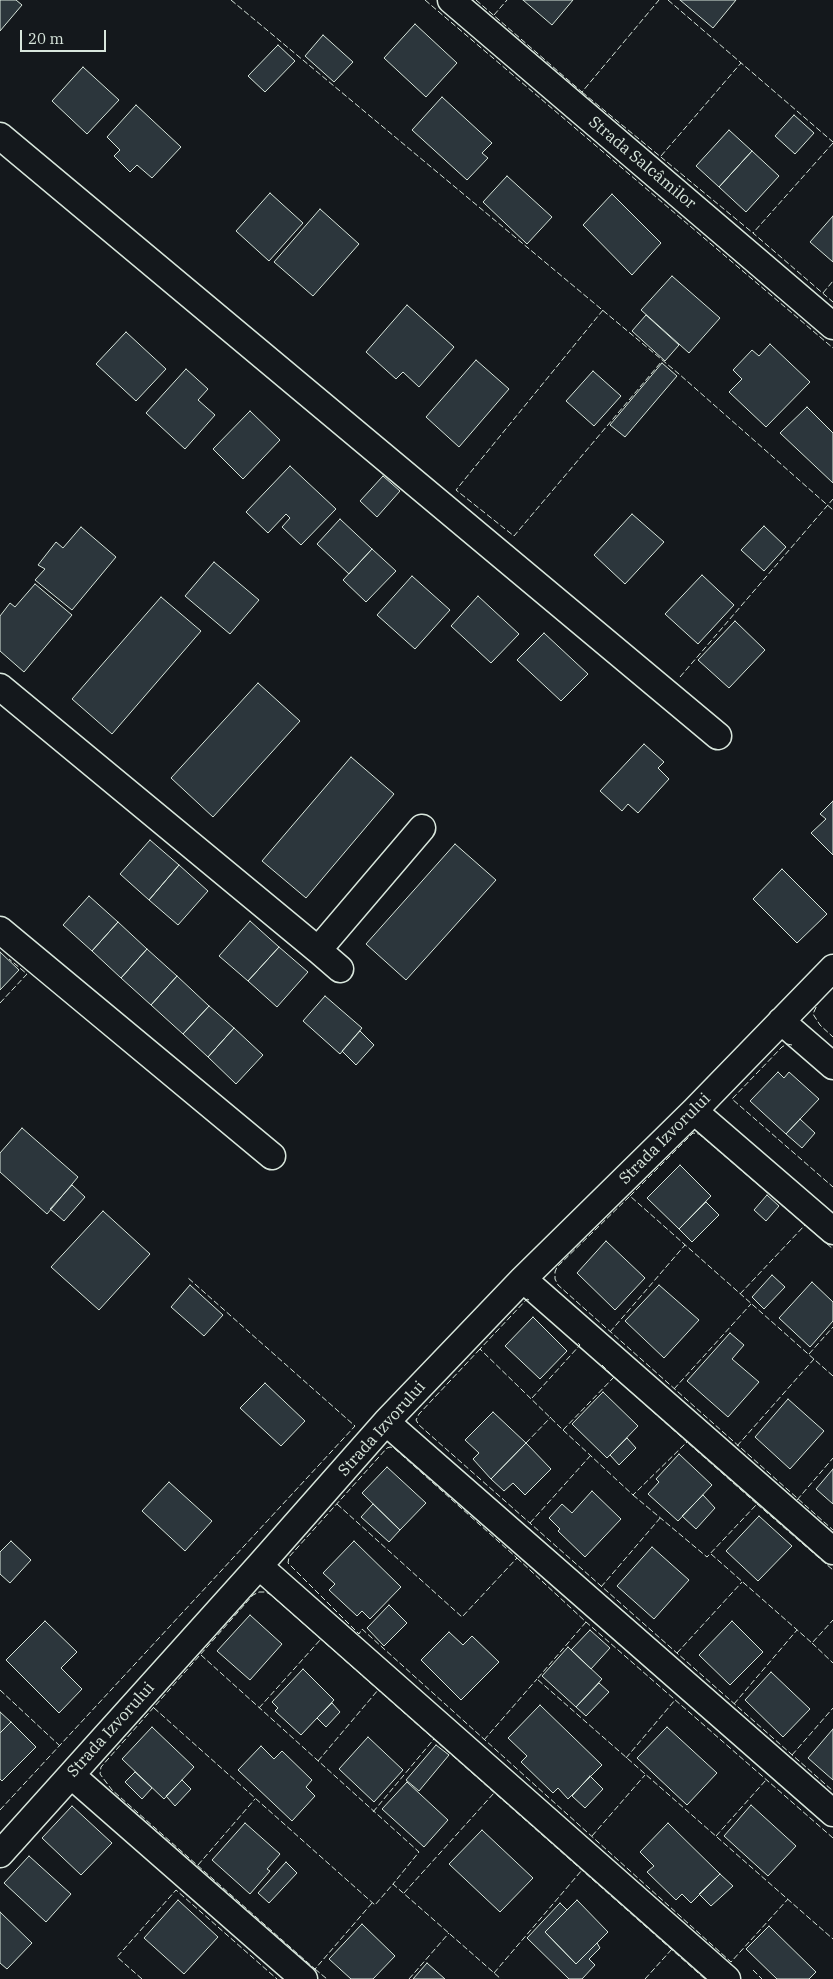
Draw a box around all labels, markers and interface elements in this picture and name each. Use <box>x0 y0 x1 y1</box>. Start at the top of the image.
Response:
scale bar <box>22 20 109 52</box>
text: 20 m <box>28 29 64 48</box>
street label: Strada Salcâmilor <box>584 113 700 213</box>
street label: Strada Izvorului <box>615 1089 715 1189</box>
street label: Strada Izvorului <box>334 1378 430 1480</box>
street label: Strada Izvorului <box>63 1679 159 1781</box>

